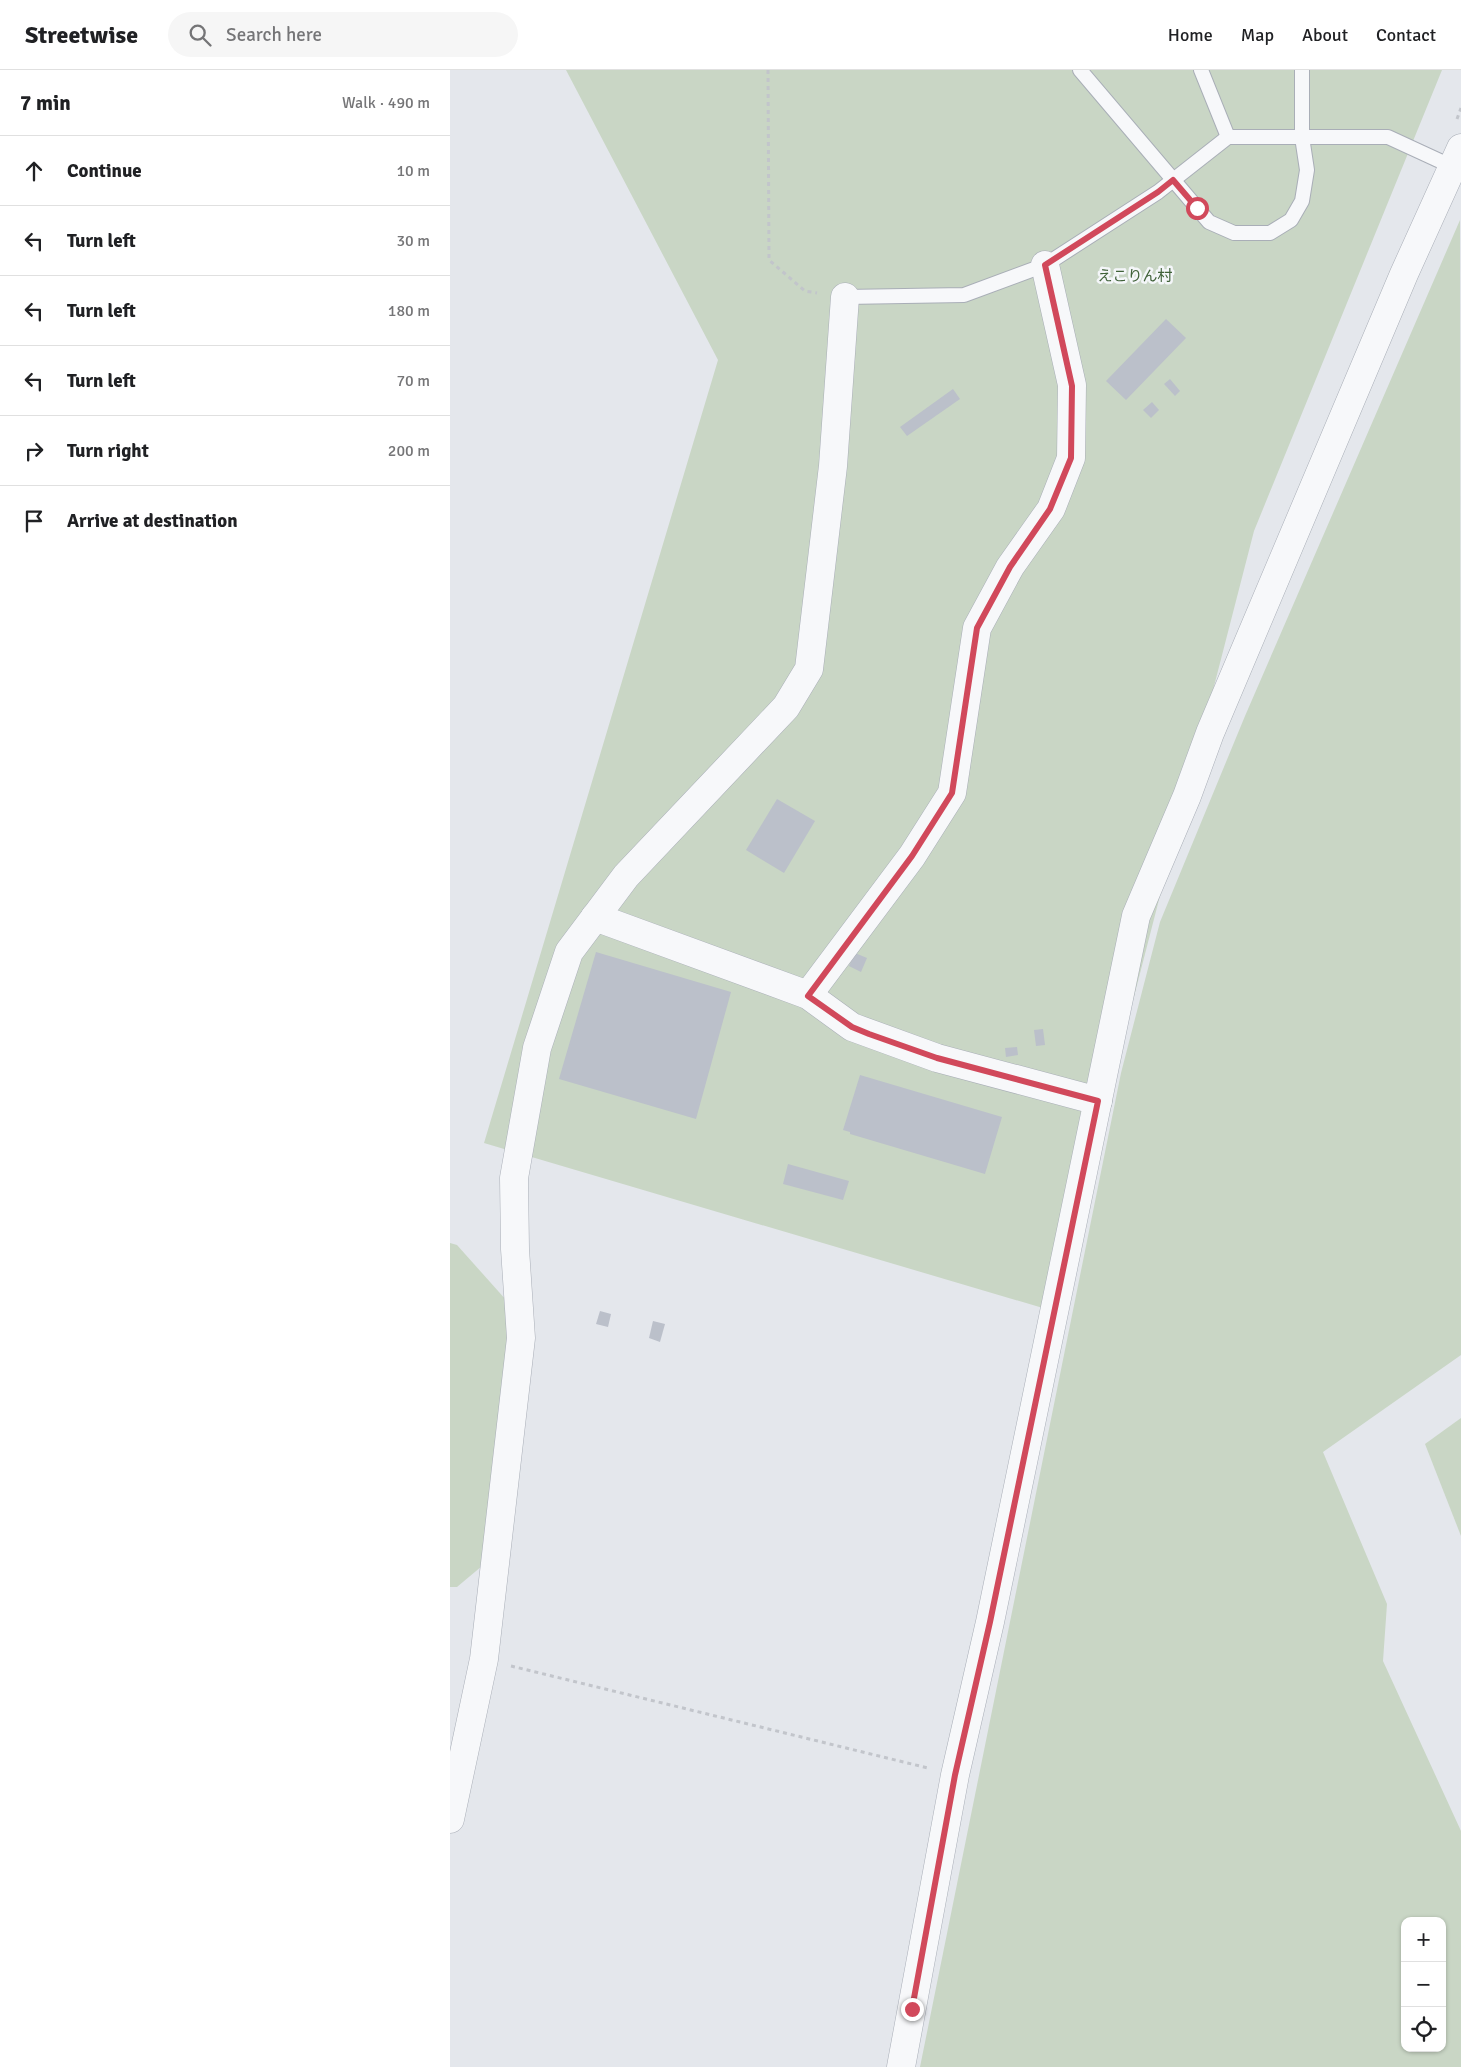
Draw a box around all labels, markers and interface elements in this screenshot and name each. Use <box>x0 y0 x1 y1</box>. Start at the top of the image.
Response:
search box <box>168 12 518 57</box>
text: Streetwise <box>25 20 138 50</box>
icon: search <box>186 21 214 49</box>
text: Search here <box>226 23 322 47</box>
text: Home <box>1168 24 1213 46</box>
text: Map <box>1241 24 1274 46</box>
text: About <box>1302 24 1348 46</box>
text: Contact <box>1376 24 1436 46</box>
text: 7 min <box>20 90 71 116</box>
text: Walk · 490 m <box>342 93 430 113</box>
icon: ahead <box>20 157 48 185</box>
text: Continue <box>67 159 142 183</box>
text: 10 m <box>396 161 430 181</box>
route start <box>1186 197 1209 220</box>
icon: left <box>20 227 48 255</box>
text: Turn left <box>67 229 136 253</box>
text: 30 m <box>396 231 430 251</box>
park label: えこりん村 <box>1097 267 1173 285</box>
icon: left <box>20 297 48 325</box>
text: Turn left <box>67 299 136 323</box>
text: 180 m <box>388 301 430 321</box>
icon: left <box>20 367 48 395</box>
text: Turn left <box>67 369 136 393</box>
text: 70 m <box>396 371 430 391</box>
icon: right <box>20 437 48 465</box>
text: Turn right <box>67 439 149 463</box>
text: 200 m <box>388 441 430 461</box>
icon: arrive <box>20 507 48 535</box>
text: Arrive at destination <box>67 509 238 533</box>
map controls <box>1401 1917 1446 2052</box>
button: + <box>1401 1917 1446 1962</box>
button: − <box>1401 1962 1446 2007</box>
route end <box>901 1998 924 2021</box>
button: locate <box>1401 2007 1446 2052</box>

